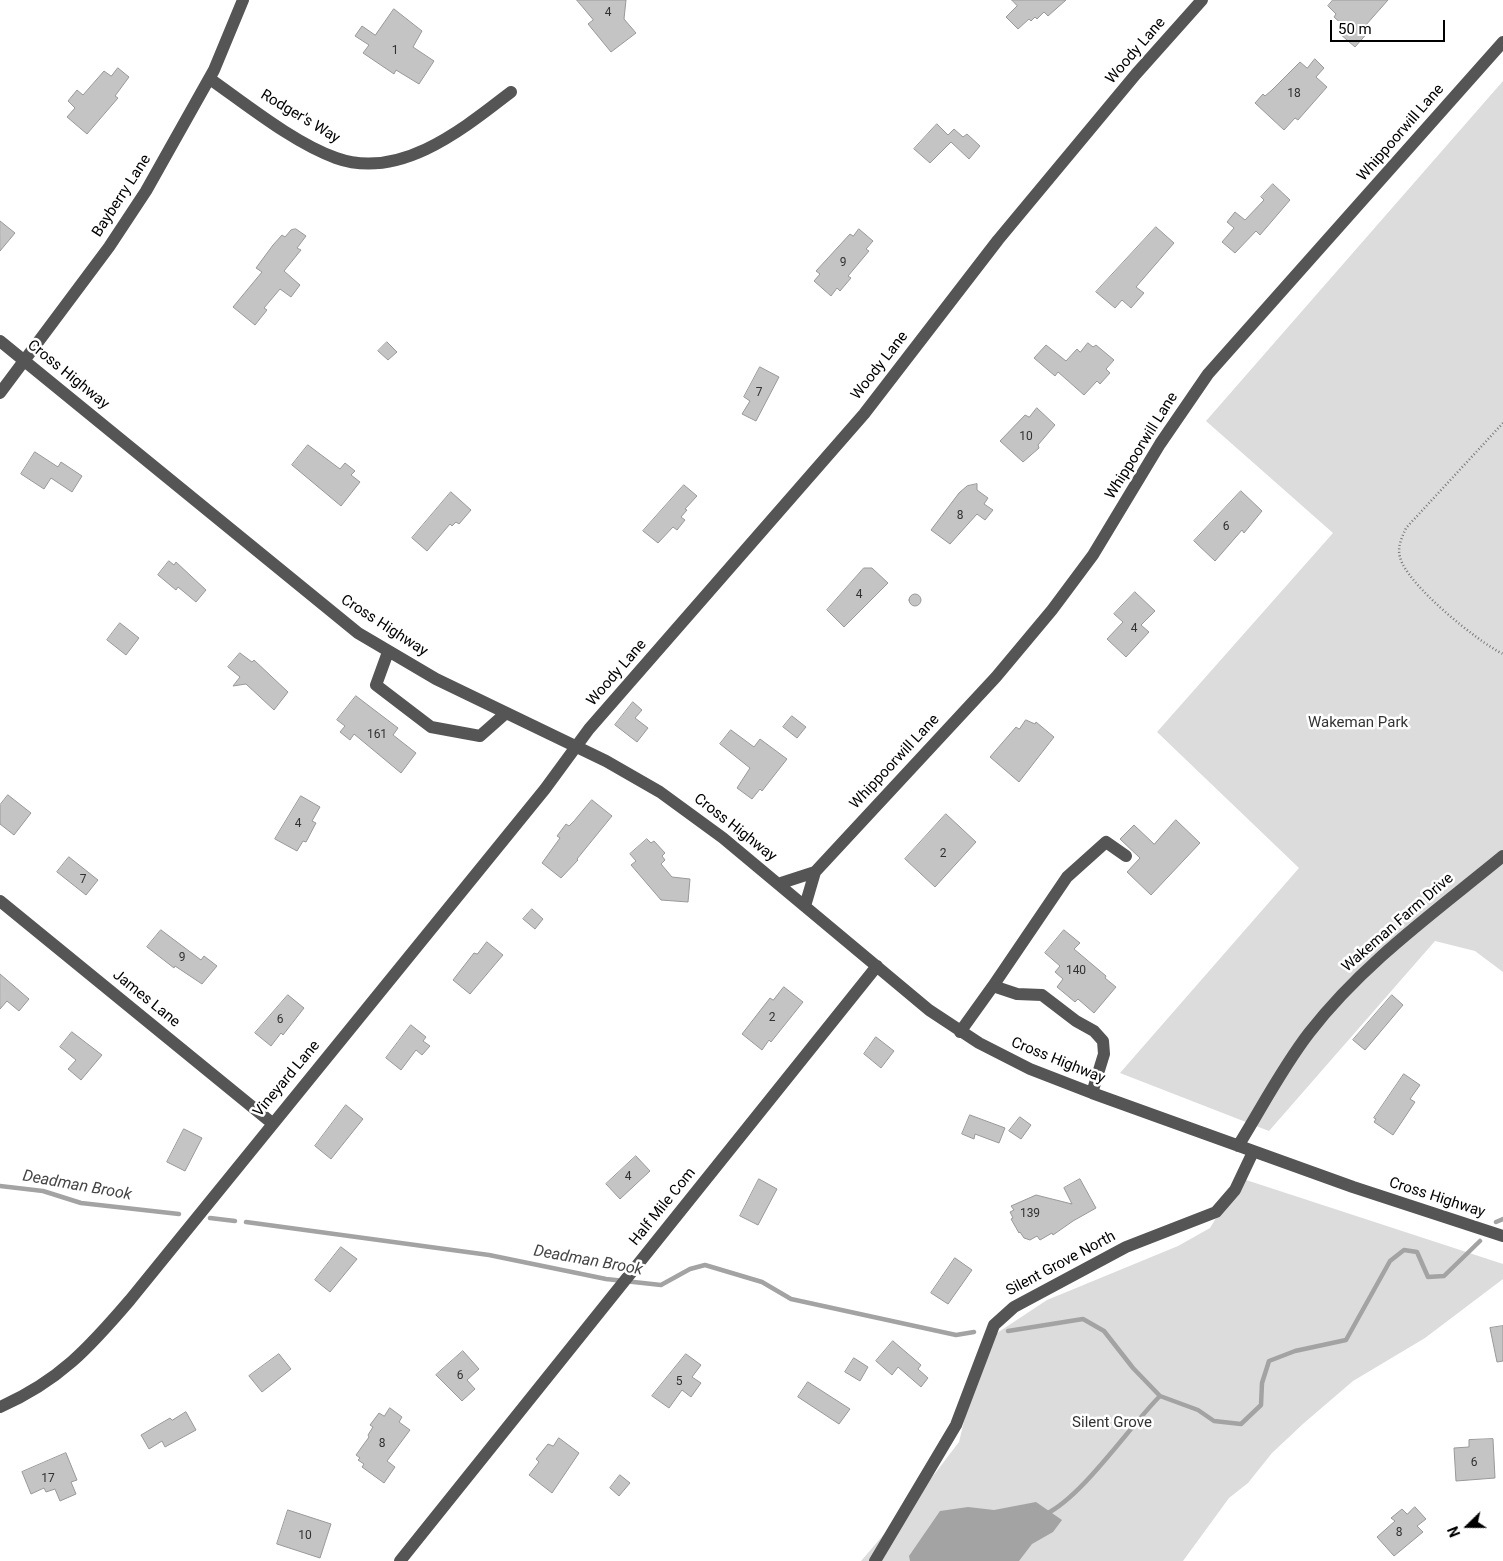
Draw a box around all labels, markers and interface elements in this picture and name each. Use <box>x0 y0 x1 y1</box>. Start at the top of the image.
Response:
house number: 4 <box>605 6 611 20</box>
scale bar <box>1333 10 1448 42</box>
street label: Woody Lane <box>1102 14 1170 88</box>
text: 50 m <box>1338 20 1372 38</box>
house number: 1 <box>392 44 398 58</box>
street label: Whippoorwill Lane <box>1354 81 1448 185</box>
street label: Rodger's Way <box>257 86 343 148</box>
house number: 18 <box>1287 87 1301 101</box>
street label: Bayberry Lane <box>89 151 155 241</box>
house number: 9 <box>840 256 846 270</box>
street label: Woody Lane <box>848 328 912 404</box>
street label: Cross Highway <box>24 337 112 413</box>
house number: 7 <box>756 386 762 400</box>
street label: Whippoorwill Lane <box>1102 389 1182 503</box>
house number: 10 <box>1019 430 1033 444</box>
house number: 8 <box>957 509 963 523</box>
house number: 6 <box>1223 520 1229 534</box>
house number: 4 <box>856 588 862 602</box>
street label: Cross Highway <box>337 591 431 661</box>
house number: 4 <box>1131 622 1137 636</box>
street label: Woody Lane <box>583 636 651 710</box>
street label: Whippoorwill Lane <box>847 711 943 813</box>
park label: Wakeman Park <box>1308 714 1408 732</box>
house number: 161 <box>367 728 387 742</box>
street label: Cross Highway <box>690 790 780 866</box>
house number: 4 <box>295 817 301 831</box>
house number: 2 <box>940 847 946 861</box>
street label: Wakeman Farm Drive <box>1339 870 1457 976</box>
house number: 7 <box>80 873 86 887</box>
house number: 9 <box>179 951 185 965</box>
house number: 140 <box>1066 964 1086 978</box>
street label: James Lane <box>109 966 183 1032</box>
house number: 2 <box>769 1011 775 1025</box>
house number: 6 <box>277 1013 283 1027</box>
street label: Cross Highway <box>1008 1034 1108 1088</box>
street label: Vineyard Lane <box>250 1037 324 1121</box>
street label: Half Mile Com <box>626 1164 700 1250</box>
water label: Deadman Brook <box>21 1167 133 1205</box>
house number: 4 <box>625 1170 631 1184</box>
street label: Cross Highway <box>1387 1174 1487 1222</box>
house number: 139 <box>1020 1207 1040 1221</box>
street label: Silent Grove North <box>1003 1228 1119 1300</box>
water label: Deadman Brook <box>532 1242 644 1280</box>
house number: 6 <box>457 1369 463 1383</box>
house number: 5 <box>676 1375 682 1389</box>
park label: Silent Grove <box>1072 1414 1152 1432</box>
house number: 8 <box>379 1437 385 1451</box>
house number: 6 <box>1471 1456 1477 1470</box>
house number: 17 <box>41 1472 55 1486</box>
north arrow <box>1443 1501 1493 1551</box>
text: N <box>1445 1524 1463 1539</box>
house number: 8 <box>1396 1526 1402 1540</box>
house number: 10 <box>298 1529 312 1543</box>

